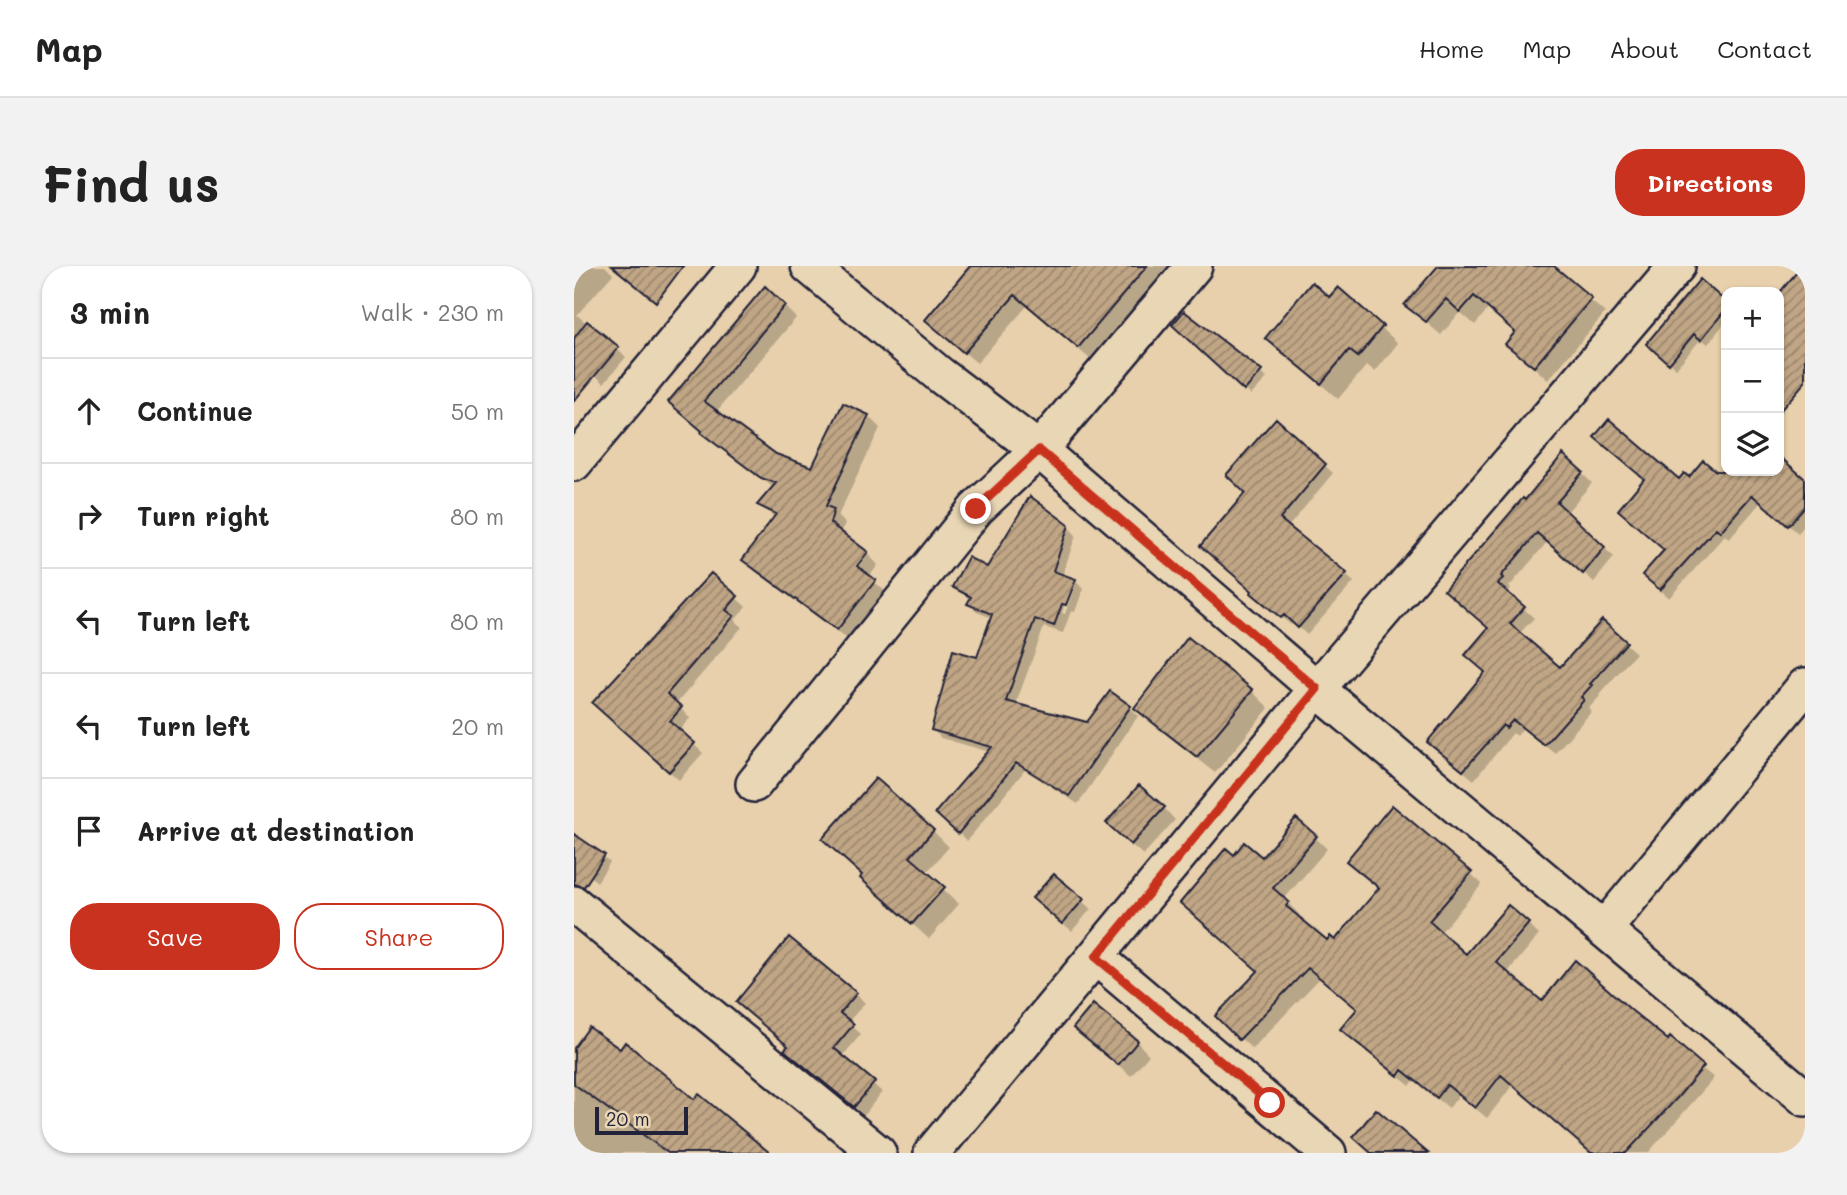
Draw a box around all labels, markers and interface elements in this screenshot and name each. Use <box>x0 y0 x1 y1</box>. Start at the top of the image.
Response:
text: Map <box>35 27 103 70</box>
text: Home <box>1419 33 1484 64</box>
text: Map <box>1522 33 1571 64</box>
text: About <box>1609 33 1679 64</box>
text: Contact <box>1717 33 1812 64</box>
button: Directions <box>1615 149 1805 216</box>
text: Find us <box>42 151 220 214</box>
map controls <box>1721 287 1784 476</box>
button: + <box>1721 287 1784 350</box>
text: 3 min <box>70 292 150 332</box>
text: Walk · 230 m <box>361 297 504 327</box>
button: − <box>1721 350 1784 413</box>
icon: ahead <box>70 392 108 430</box>
text: Continue <box>137 394 253 428</box>
text: 50 m <box>451 396 504 426</box>
button: layers <box>1721 413 1784 476</box>
route end <box>960 493 991 524</box>
icon: right <box>70 497 108 535</box>
text: Turn right <box>137 499 270 533</box>
text: 80 m <box>450 501 504 531</box>
icon: left <box>70 602 108 640</box>
text: Turn left <box>137 604 250 638</box>
text: 80 m <box>450 606 504 636</box>
icon: left <box>70 707 108 745</box>
text: Turn left <box>137 709 250 743</box>
text: 20 m <box>451 711 504 741</box>
icon: arrive <box>70 812 108 850</box>
text: Arrive at destination <box>137 814 414 848</box>
button: Save <box>70 903 280 970</box>
button: Share <box>294 903 504 970</box>
route start <box>1254 1087 1285 1118</box>
scale bar <box>595 1104 688 1136</box>
text: 20 m <box>606 1106 650 1131</box>

